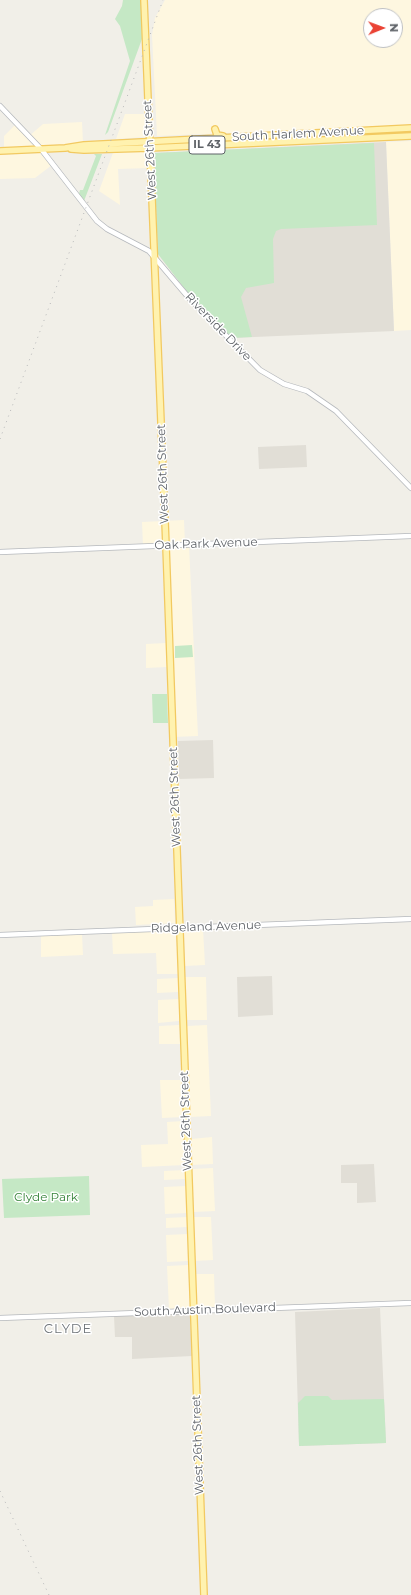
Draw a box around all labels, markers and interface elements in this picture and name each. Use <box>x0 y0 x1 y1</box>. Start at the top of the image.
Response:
north arrow <box>363 8 403 48</box>
text: N <box>387 23 401 32</box>
street label: West 26th Street <box>140 100 160 200</box>
street label: South Harlem Avenue <box>232 123 364 145</box>
road number: IL 43 <box>189 136 225 154</box>
street label: Riverside Drive <box>182 290 254 364</box>
street label: West 26th Street <box>154 424 172 524</box>
street label: Oak Park Avenue <box>154 535 258 553</box>
street label: West 26th Street <box>166 747 184 847</box>
street label: Ridgeland Avenue <box>151 918 261 936</box>
street label: West 26th Street <box>177 1071 195 1171</box>
park label: Clyde Park <box>14 1190 78 1204</box>
street label: South Austin Boulevard <box>134 1300 276 1320</box>
district label: CLYDE <box>44 1321 92 1337</box>
street label: West 26th Street <box>189 1395 207 1495</box>

